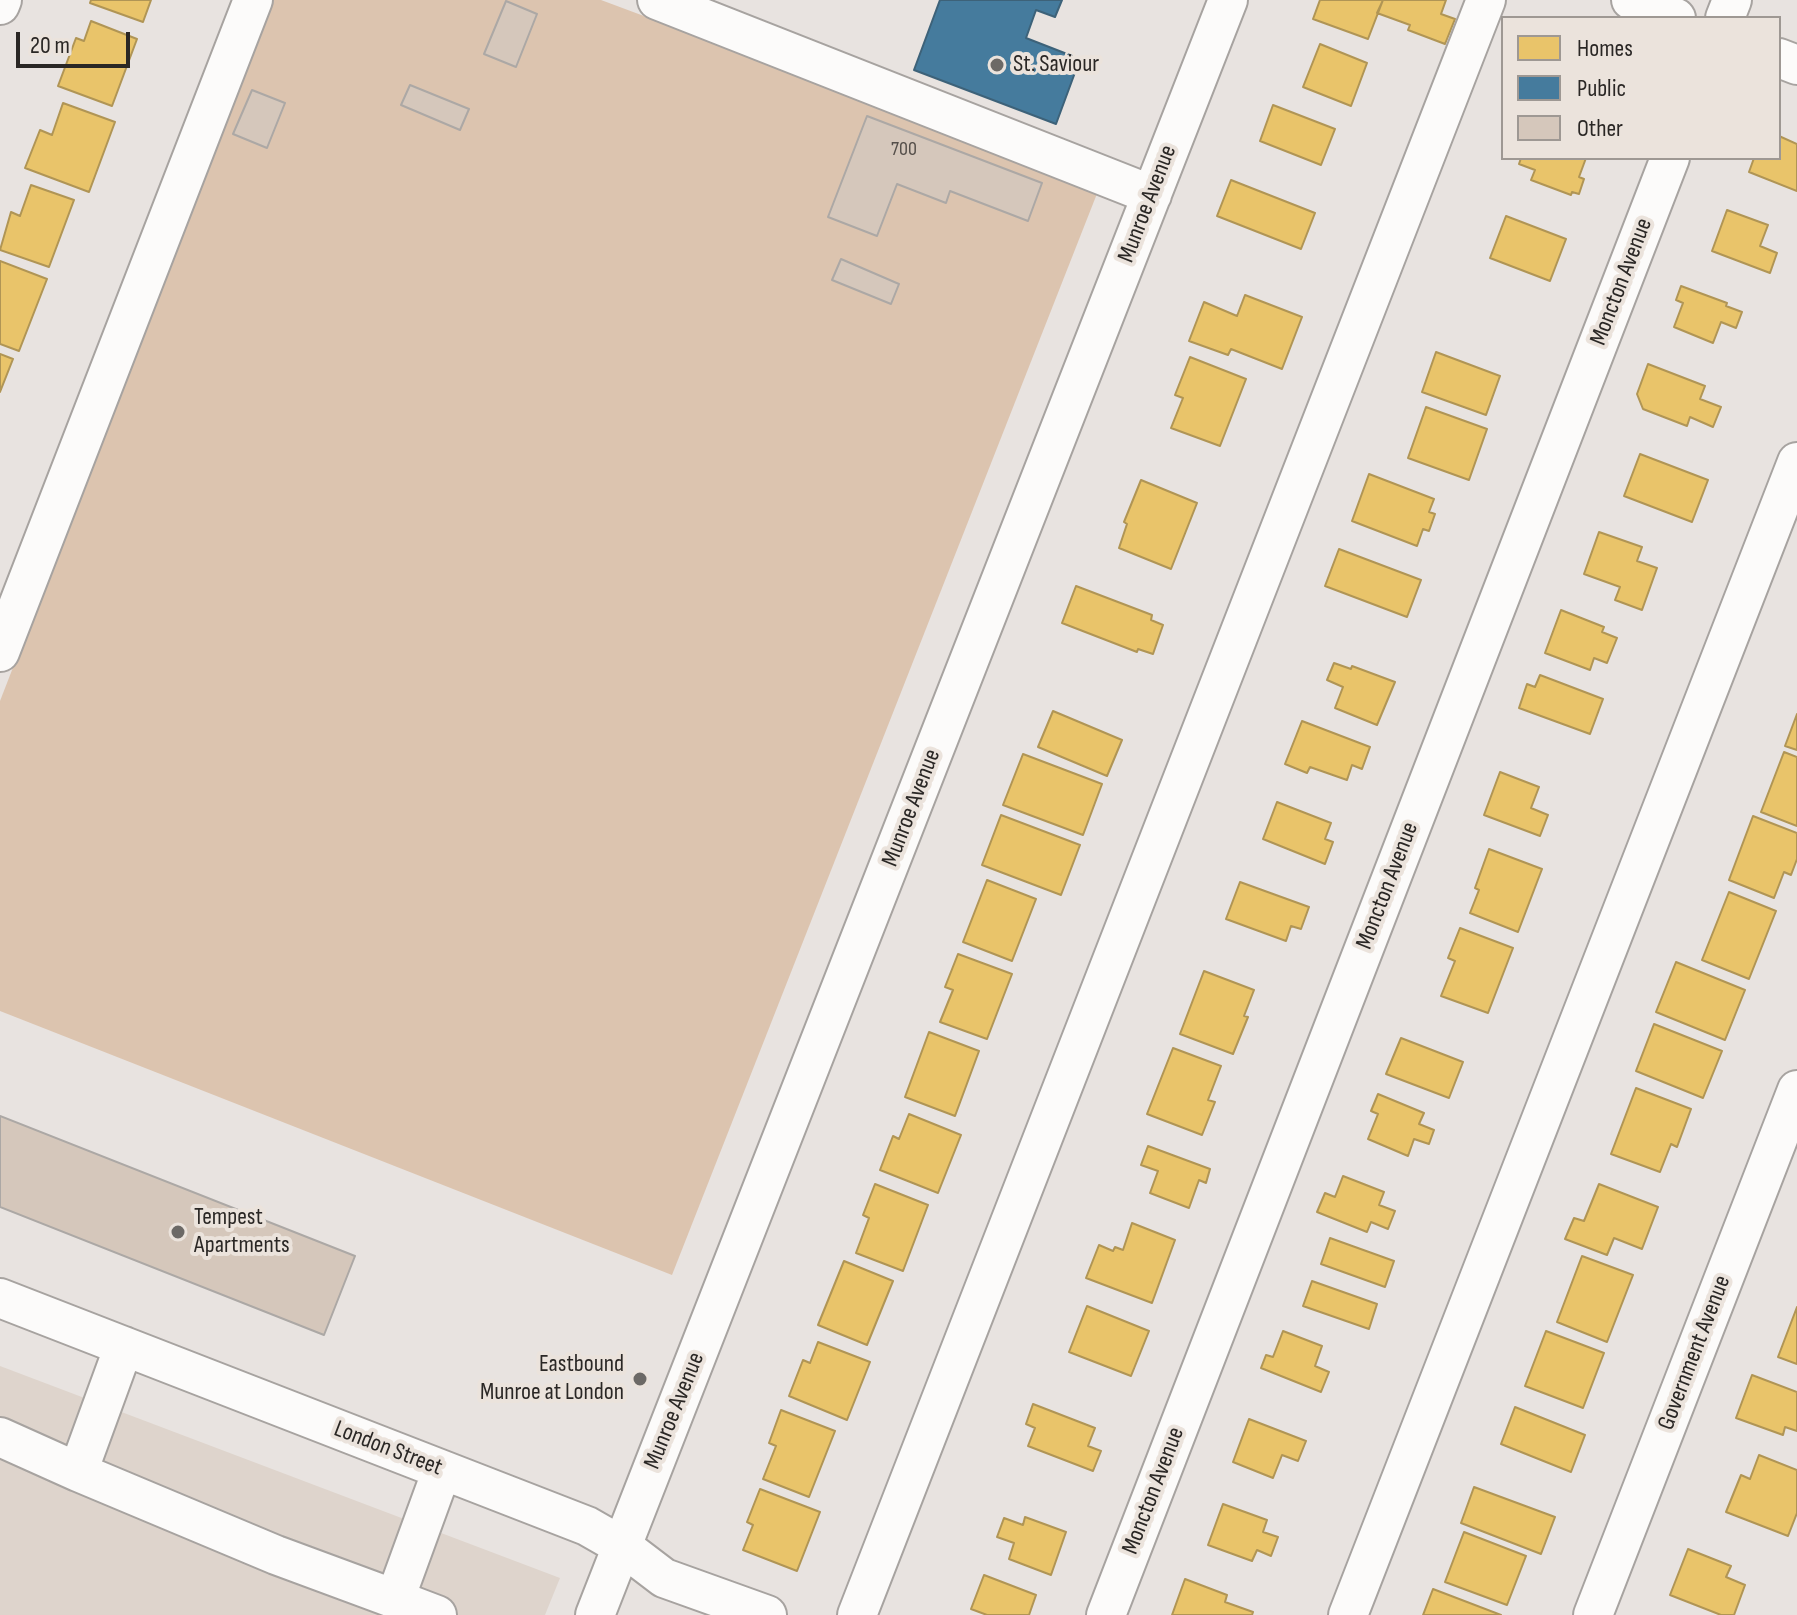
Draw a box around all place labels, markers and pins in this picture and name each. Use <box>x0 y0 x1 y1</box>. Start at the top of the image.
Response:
place label: St. Saviour <box>1013 51 1099 79</box>
marker: St. Saviour <box>988 56 1006 74</box>
place label: Tempest Apartments <box>194 1204 290 1260</box>
marker: Tempest Apartments <box>169 1223 187 1241</box>
place label: Eastbound Munroe at London <box>480 1351 624 1407</box>
marker: Eastbound Munroe at London <box>631 1370 649 1388</box>

